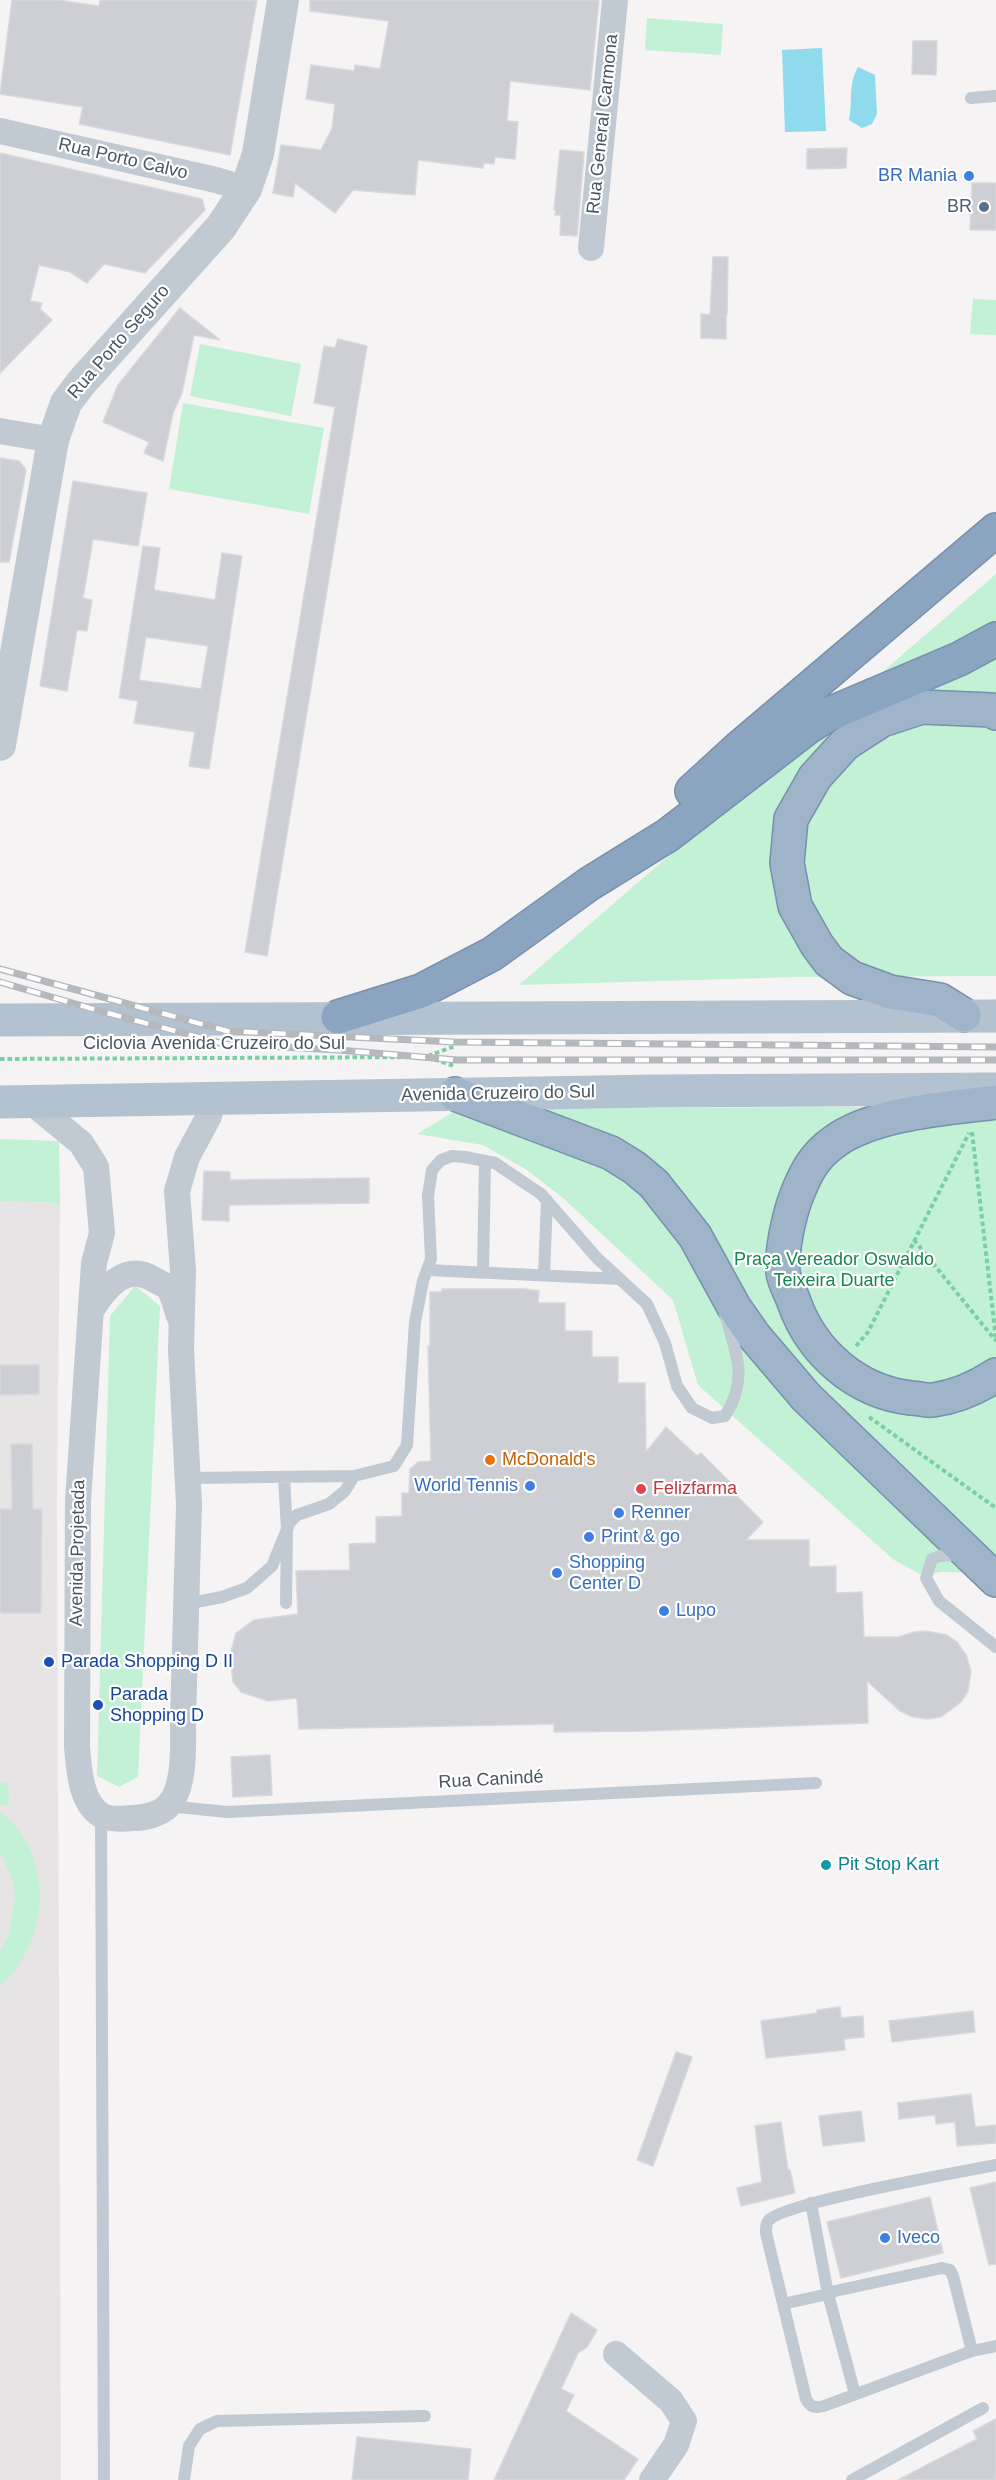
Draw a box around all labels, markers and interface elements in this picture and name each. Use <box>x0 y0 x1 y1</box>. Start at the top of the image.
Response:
street label: Rua General Carmona <box>583 33 623 215</box>
street label: Rua Porto Calvo <box>56 134 190 184</box>
place label: BR Mania <box>878 165 957 187</box>
marker: BR Mania <box>962 169 976 183</box>
place label: BR <box>947 196 972 218</box>
marker: BR <box>977 200 991 214</box>
street label: Rua Porto Seguro <box>64 281 174 403</box>
street label: Ciclovia Avenida Cruzeiro do Sul <box>83 1033 345 1055</box>
street label: Avenida Cruzeiro do Sul <box>401 1082 595 1106</box>
park label: Praça Vereador Oswaldo Teixeira Duarte <box>734 1249 934 1292</box>
place label: McDonald's <box>502 1449 595 1471</box>
marker: McDonald's <box>483 1453 497 1467</box>
place label: World Tennis <box>414 1475 518 1497</box>
place label: Felizfarma <box>653 1478 737 1500</box>
street label: Avenida Projetada <box>66 1479 90 1627</box>
marker: World Tennis <box>523 1479 537 1493</box>
marker: Felizfarma <box>634 1482 648 1496</box>
place label: Renner <box>631 1502 690 1524</box>
marker: Renner <box>612 1506 626 1520</box>
place label: Print & go <box>601 1526 680 1548</box>
marker: Print & go <box>582 1530 596 1544</box>
place label: Shopping Center D <box>569 1552 645 1594</box>
marker: Shopping Center D <box>550 1566 564 1580</box>
place label: Lupo <box>676 1600 716 1622</box>
marker: Lupo <box>657 1604 671 1618</box>
place label: Parada Shopping D II <box>61 1651 233 1673</box>
marker: Parada Shopping D II <box>42 1655 56 1669</box>
place label: Parada Shopping D <box>110 1684 204 1726</box>
marker: Parada Shopping D <box>91 1698 105 1712</box>
street label: Rua Canindé <box>438 1766 544 1794</box>
place label: Pit Stop Kart <box>838 1854 939 1876</box>
marker: Pit Stop Kart <box>819 1858 833 1872</box>
place label: Iveco <box>897 2227 940 2249</box>
marker: Iveco <box>878 2231 892 2245</box>

